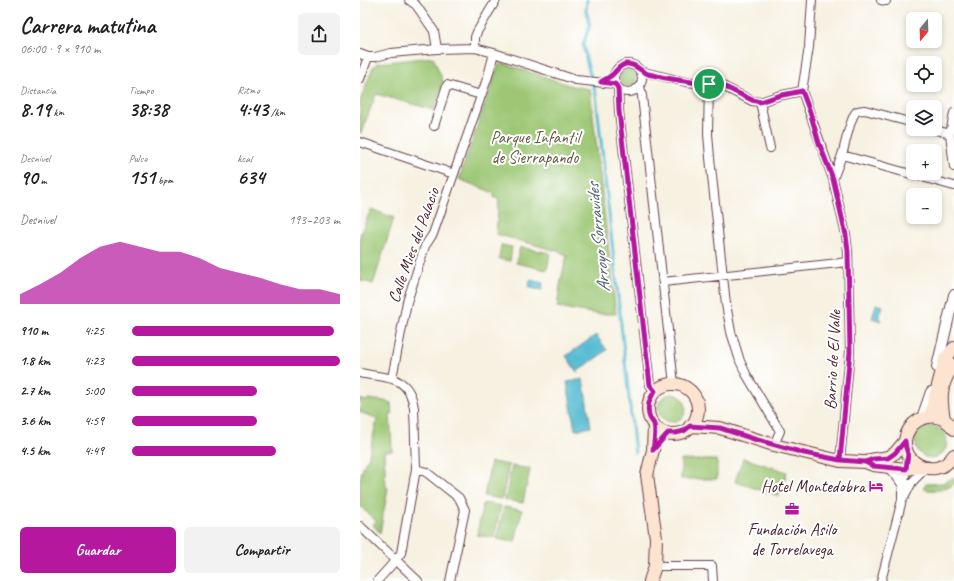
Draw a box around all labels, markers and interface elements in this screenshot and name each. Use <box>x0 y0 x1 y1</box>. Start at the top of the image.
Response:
text: Carrera matutina <box>20 12 155 40</box>
north arrow <box>906 12 942 48</box>
map controls <box>906 12 942 224</box>
button: share <box>298 13 340 55</box>
text: 06:00 · 9 × 910 m <box>20 41 101 57</box>
button: locate <box>906 56 942 92</box>
pin <box>692 67 726 101</box>
icon: arrive <box>698 73 720 95</box>
text: Distancia <box>20 83 56 97</box>
text: Tiempo <box>129 83 154 97</box>
text: Ritmo <box>237 83 260 97</box>
text: 8.19 <box>20 97 51 122</box>
text: 38:38 <box>129 97 169 122</box>
text: 4:43 <box>237 97 268 122</box>
button: layers <box>906 100 942 136</box>
text: km <box>51 105 64 119</box>
text: /km <box>268 105 285 119</box>
park label: Parque Infantil de Sierrapando <box>490 127 583 168</box>
button: + <box>906 144 942 180</box>
text: Desnivel <box>20 151 50 165</box>
text: Pulso <box>129 151 147 165</box>
text: kcal <box>237 151 252 165</box>
text: 90 <box>20 165 38 190</box>
text: 151 <box>129 165 155 190</box>
text: 634 <box>237 165 265 190</box>
text: m <box>38 173 47 187</box>
text: bpm <box>155 173 173 187</box>
water label: Arroyo Sorravides <box>581 180 615 294</box>
street label: Calle Mies del Palacio <box>383 184 444 305</box>
button: − <box>906 188 942 224</box>
text: Desnivel <box>20 212 55 228</box>
text: 193–203 m <box>289 212 340 228</box>
street label: Barrio de El Valle <box>819 308 846 410</box>
text: 910 m <box>20 323 48 339</box>
text: 4:25 <box>84 323 104 339</box>
text: 1.8 km <box>20 353 50 369</box>
text: 4:23 <box>84 353 104 369</box>
text: 2.7 km <box>20 383 50 399</box>
text: 5:00 <box>84 383 104 399</box>
text: 3.6 km <box>20 413 51 429</box>
text: 4:59 <box>84 413 104 429</box>
text: 4.5 km <box>20 443 50 459</box>
text: 4:49 <box>84 443 104 459</box>
place label: Hotel Montedobra <box>761 476 867 497</box>
hotel icon: Hotel Montedobra <box>868 478 884 494</box>
office icon: Fundación Asilo de Torrelavega <box>784 501 800 517</box>
place label: Fundación Asilo de Torrelavega <box>748 519 838 560</box>
button: Guardar <box>20 527 176 573</box>
button: Compartir <box>184 527 340 573</box>

